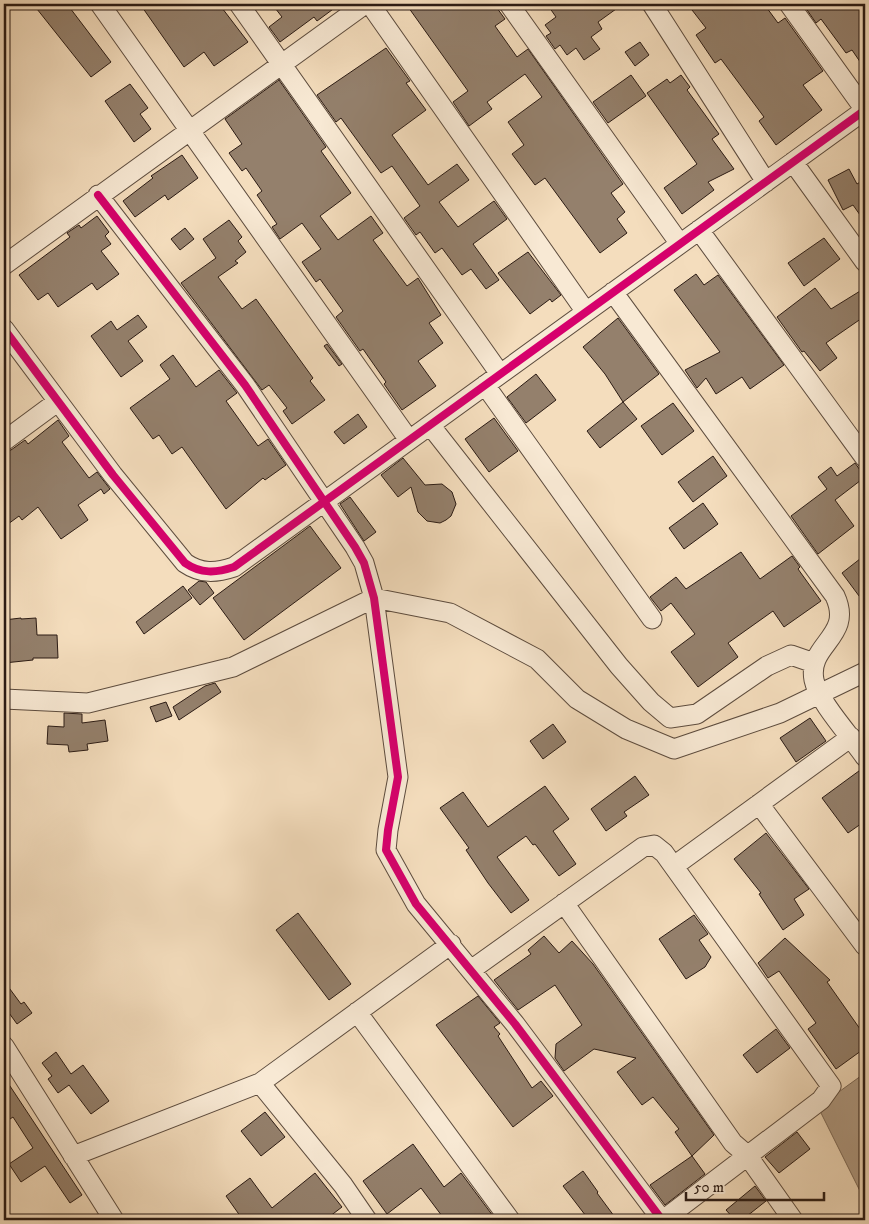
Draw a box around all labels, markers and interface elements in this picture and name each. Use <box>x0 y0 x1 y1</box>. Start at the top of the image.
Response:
scale bar <box>686 1169 824 1201</box>
text: 50 m <box>694 1178 724 1197</box>

